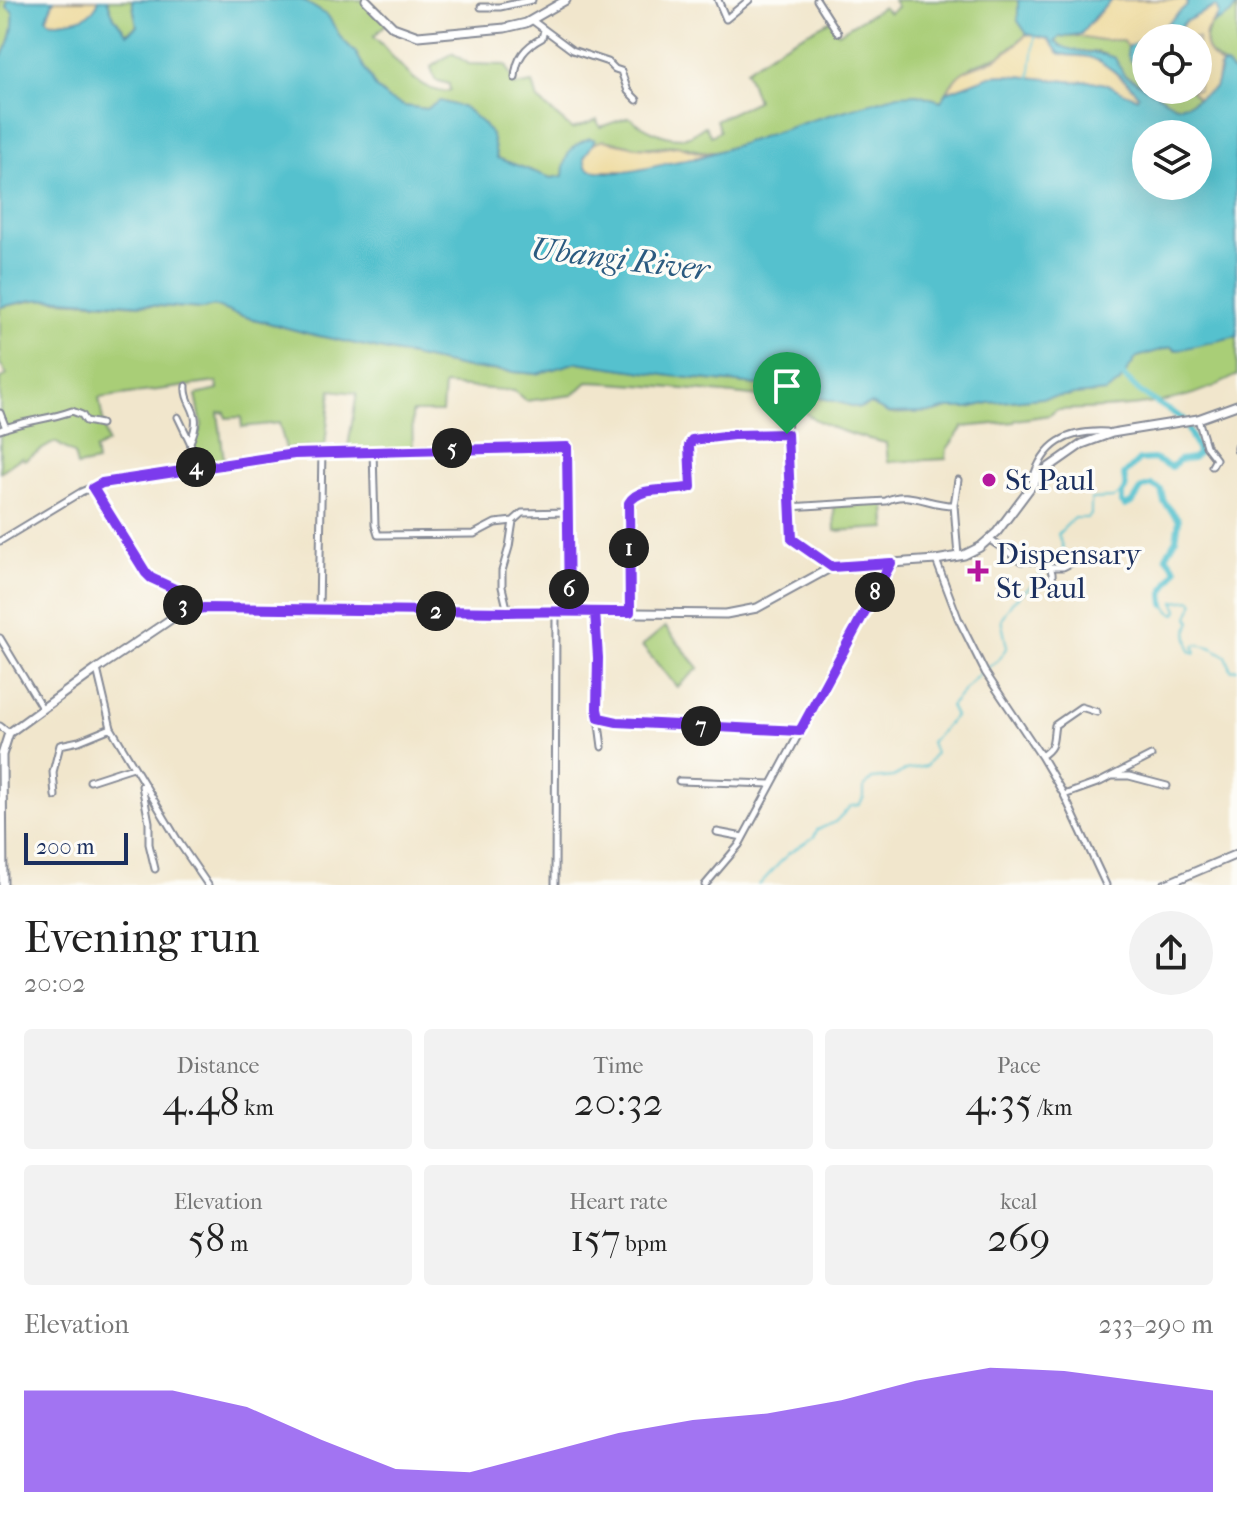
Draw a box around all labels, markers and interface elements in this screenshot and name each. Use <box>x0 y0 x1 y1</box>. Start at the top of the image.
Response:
map controls <box>1132 24 1212 200</box>
button: locate <box>1132 24 1212 104</box>
button: layers <box>1132 120 1212 200</box>
water label: Ubangi River <box>529 230 714 289</box>
pin <box>753 352 821 434</box>
icon: arrive <box>765 364 809 408</box>
pin: 5 <box>432 428 472 468</box>
text: 5 <box>447 435 457 461</box>
pin: 4 <box>176 447 216 487</box>
text: 4 <box>190 454 203 480</box>
place label: St Paul <box>1005 463 1095 498</box>
marker: St Paul <box>980 471 998 489</box>
pin: 1 <box>609 528 649 568</box>
text: 1 <box>625 535 633 561</box>
place label: Dispensary St Paul <box>996 537 1142 606</box>
marker: Dispensary St Paul <box>967 560 989 582</box>
pin: 6 <box>549 569 589 609</box>
pin: 8 <box>855 572 895 612</box>
text: 6 <box>563 576 575 602</box>
text: 8 <box>869 579 881 605</box>
pin: 3 <box>163 585 203 625</box>
pin: 2 <box>416 591 456 631</box>
text: 3 <box>178 592 188 618</box>
text: 2 <box>430 598 442 624</box>
pin: 7 <box>681 706 721 746</box>
text: 7 <box>696 713 706 739</box>
scale bar <box>24 829 128 865</box>
text: 200 m <box>36 834 95 860</box>
button: share <box>1129 911 1213 995</box>
text: Evening run <box>24 912 259 963</box>
text: 20:02 <box>24 968 86 999</box>
text: Distance <box>177 1053 260 1079</box>
text: Time <box>593 1053 643 1079</box>
text: Pace <box>997 1053 1041 1079</box>
text: 4.48 <box>162 1079 240 1125</box>
text: 20:32 <box>574 1079 663 1125</box>
text: 4:35 <box>965 1079 1032 1125</box>
text: km <box>240 1095 274 1121</box>
text: /km <box>1032 1095 1072 1121</box>
text: Elevation <box>174 1189 263 1215</box>
text: Heart rate <box>569 1189 668 1215</box>
text: kcal <box>1000 1189 1037 1215</box>
text: 58 <box>188 1215 225 1261</box>
text: 157 <box>570 1215 621 1261</box>
text: 269 <box>987 1215 1050 1261</box>
text: m <box>225 1231 248 1257</box>
text: bpm <box>621 1231 667 1257</box>
text: Elevation <box>24 1309 129 1340</box>
text: 233–290 m <box>1098 1309 1213 1340</box>

